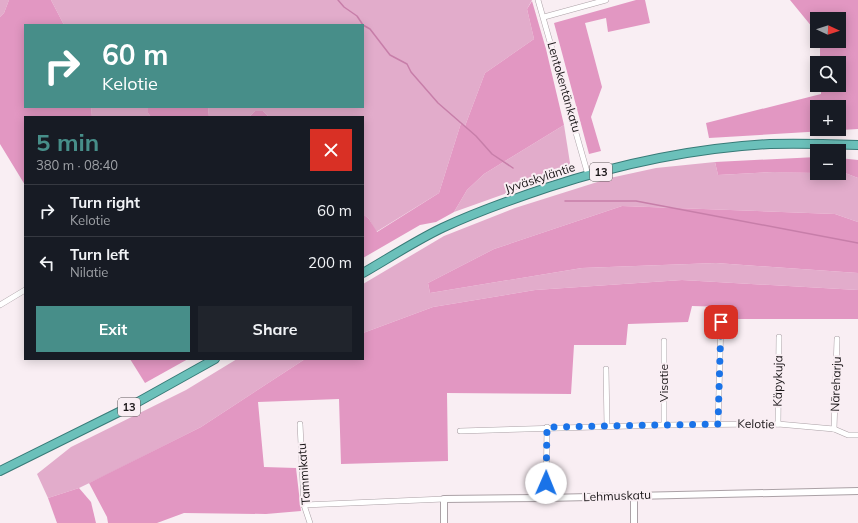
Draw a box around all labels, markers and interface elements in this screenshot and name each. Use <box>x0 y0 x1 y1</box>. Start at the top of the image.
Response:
north arrow <box>810 12 846 48</box>
map controls <box>810 12 846 180</box>
text: 60 m <box>102 37 168 72</box>
icon: right <box>36 40 88 92</box>
street label: Lentokentänkatu <box>544 40 585 134</box>
button: search <box>810 56 846 92</box>
text: Kelotie <box>102 72 158 95</box>
button: + <box>810 100 846 136</box>
text: 5 min <box>36 127 99 157</box>
button: close <box>310 129 352 171</box>
button: − <box>810 144 846 180</box>
text: 380 m · 08:40 <box>36 157 118 173</box>
street label: Jyväskyläntie <box>503 159 577 196</box>
road number: 13 <box>590 163 612 181</box>
text: Turn right <box>70 193 140 212</box>
icon: right <box>36 200 58 222</box>
text: 60 m <box>317 201 352 220</box>
text: Kelotie <box>70 212 110 228</box>
text: Turn left <box>70 245 129 264</box>
icon: left <box>36 252 58 274</box>
text: 200 m <box>308 253 352 272</box>
text: Nilatie <box>70 264 108 280</box>
pin <box>704 305 738 339</box>
button: Exit <box>36 306 190 352</box>
button: Share <box>198 306 352 352</box>
icon: arrive <box>710 311 732 333</box>
street label: Käpykuja <box>770 355 785 407</box>
street label: Näreharju <box>827 356 844 412</box>
street label: Visatie <box>656 364 671 402</box>
road number: 13 <box>118 398 140 416</box>
street label: Kelotie <box>737 416 775 431</box>
street label: Tammikatu <box>294 443 313 505</box>
position arrow <box>525 462 567 504</box>
street label: Lehmuskatu <box>583 487 651 504</box>

